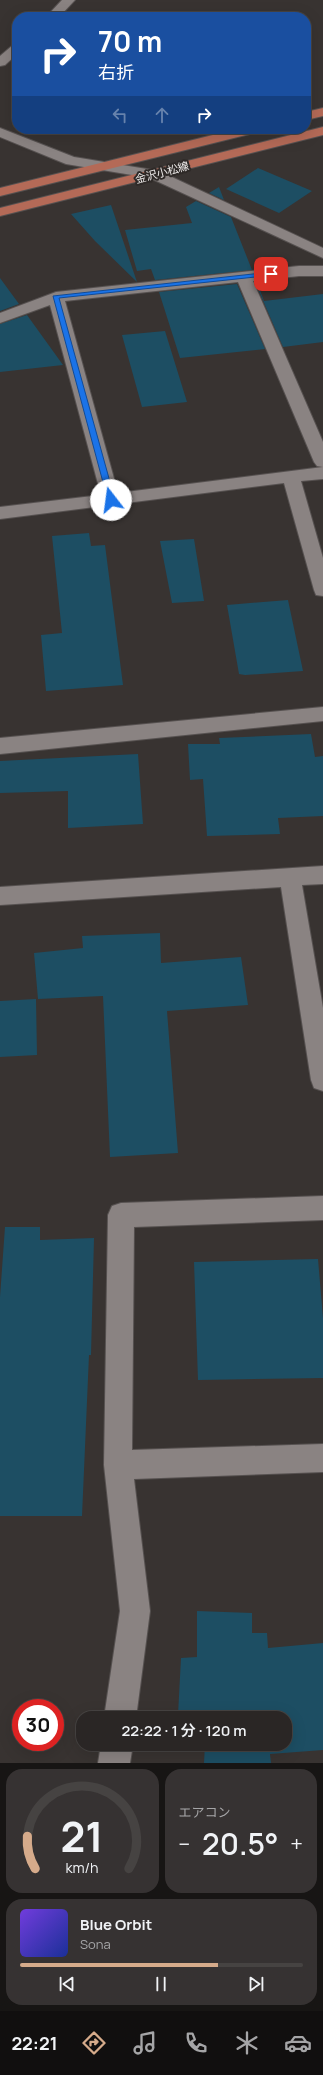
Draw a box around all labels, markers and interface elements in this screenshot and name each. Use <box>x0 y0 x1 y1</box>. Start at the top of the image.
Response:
text: 70 m <box>98 22 162 60</box>
icon: right <box>32 28 84 80</box>
text: 右折 <box>98 60 134 84</box>
icon: left <box>109 104 131 126</box>
icon: ahead <box>151 104 173 126</box>
icon: right <box>193 104 215 126</box>
street label: 金沢小松線 <box>133 158 191 186</box>
pin <box>254 257 288 291</box>
icon: arrive <box>260 263 282 285</box>
position arrow <box>90 479 132 521</box>
speed limit sign: 30 <box>12 1699 64 1751</box>
text: 22:22 · 1 分 · 120 m <box>121 1720 247 1741</box>
text: エアコン <box>179 1803 231 1821</box>
text: 21 <box>61 1808 104 1864</box>
text: 20.5° <box>202 1823 279 1864</box>
text: − <box>179 1829 190 1859</box>
text: + <box>290 1829 303 1859</box>
text: km/h <box>66 1858 99 1877</box>
text: Blue Orbit <box>80 1914 152 1935</box>
text: Sona <box>80 1935 111 1953</box>
icon: previous <box>56 1973 78 1995</box>
icon: pause <box>150 1973 172 1995</box>
icon: next <box>245 1973 267 1995</box>
icon: directions <box>80 2029 108 2057</box>
icon: music <box>131 2029 159 2057</box>
icon: phone <box>182 2029 210 2057</box>
icon: climate <box>233 2029 261 2057</box>
icon: car <box>284 2029 312 2057</box>
text: 22:21 <box>11 2031 58 2055</box>

